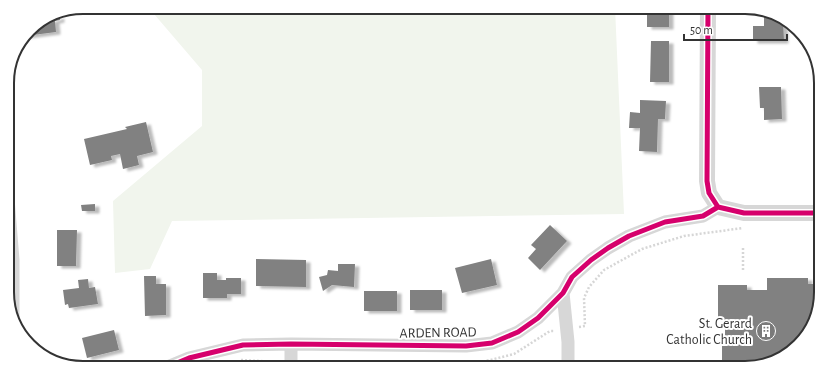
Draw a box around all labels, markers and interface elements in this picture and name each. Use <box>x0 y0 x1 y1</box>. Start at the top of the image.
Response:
scale bar <box>684 16 787 42</box>
text: 50 m <box>690 24 713 36</box>
place label: St. Gerard Catholic Church <box>666 317 752 347</box>
building icon: St. Gerard Catholic Church <box>755 320 777 342</box>
street label: ARDEN ROAD <box>399 325 477 341</box>

